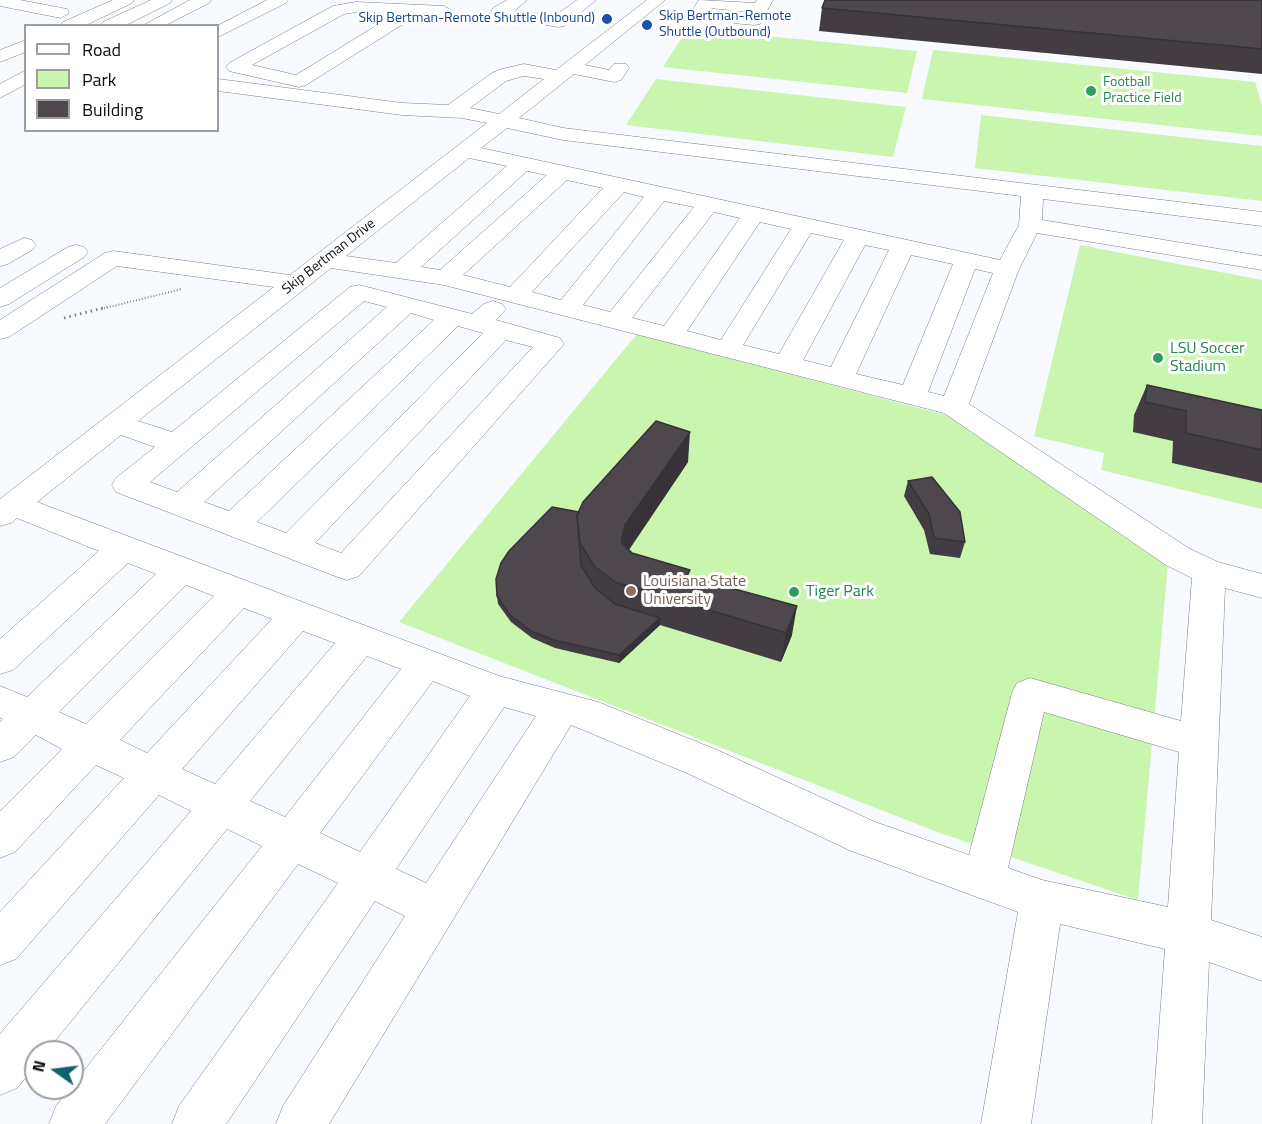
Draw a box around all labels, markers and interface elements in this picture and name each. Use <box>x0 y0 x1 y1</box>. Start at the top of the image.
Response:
place label: Skip Bertman-Remote Shuttle (Outbound) <box>659 9 791 42</box>
place label: Skip Bertman-Remote Shuttle (Inbound) <box>358 11 595 27</box>
marker: Skip Bertman-Remote Shuttle (Inbound) <box>600 12 614 26</box>
marker: Skip Bertman-Remote Shuttle (Outbound) <box>640 18 654 32</box>
legend <box>24 24 219 132</box>
text: Road <box>82 36 121 63</box>
text: Park <box>82 66 116 93</box>
place label: Football Practice Field <box>1103 75 1182 108</box>
marker: Football Practice Field <box>1084 84 1098 98</box>
text: Building <box>82 96 143 123</box>
street label: Skip Bertman Drive <box>279 216 379 298</box>
place label: LSU Soccer Stadium <box>1170 339 1245 377</box>
marker: LSU Soccer Stadium <box>1151 351 1165 365</box>
place label: Louisiana State University <box>643 572 746 610</box>
place label: Tiger Park <box>806 582 874 602</box>
marker: Louisiana State University <box>624 584 638 598</box>
marker: Tiger Park <box>787 585 801 599</box>
north arrow <box>24 1040 84 1100</box>
text: N <box>25 1058 51 1074</box>

